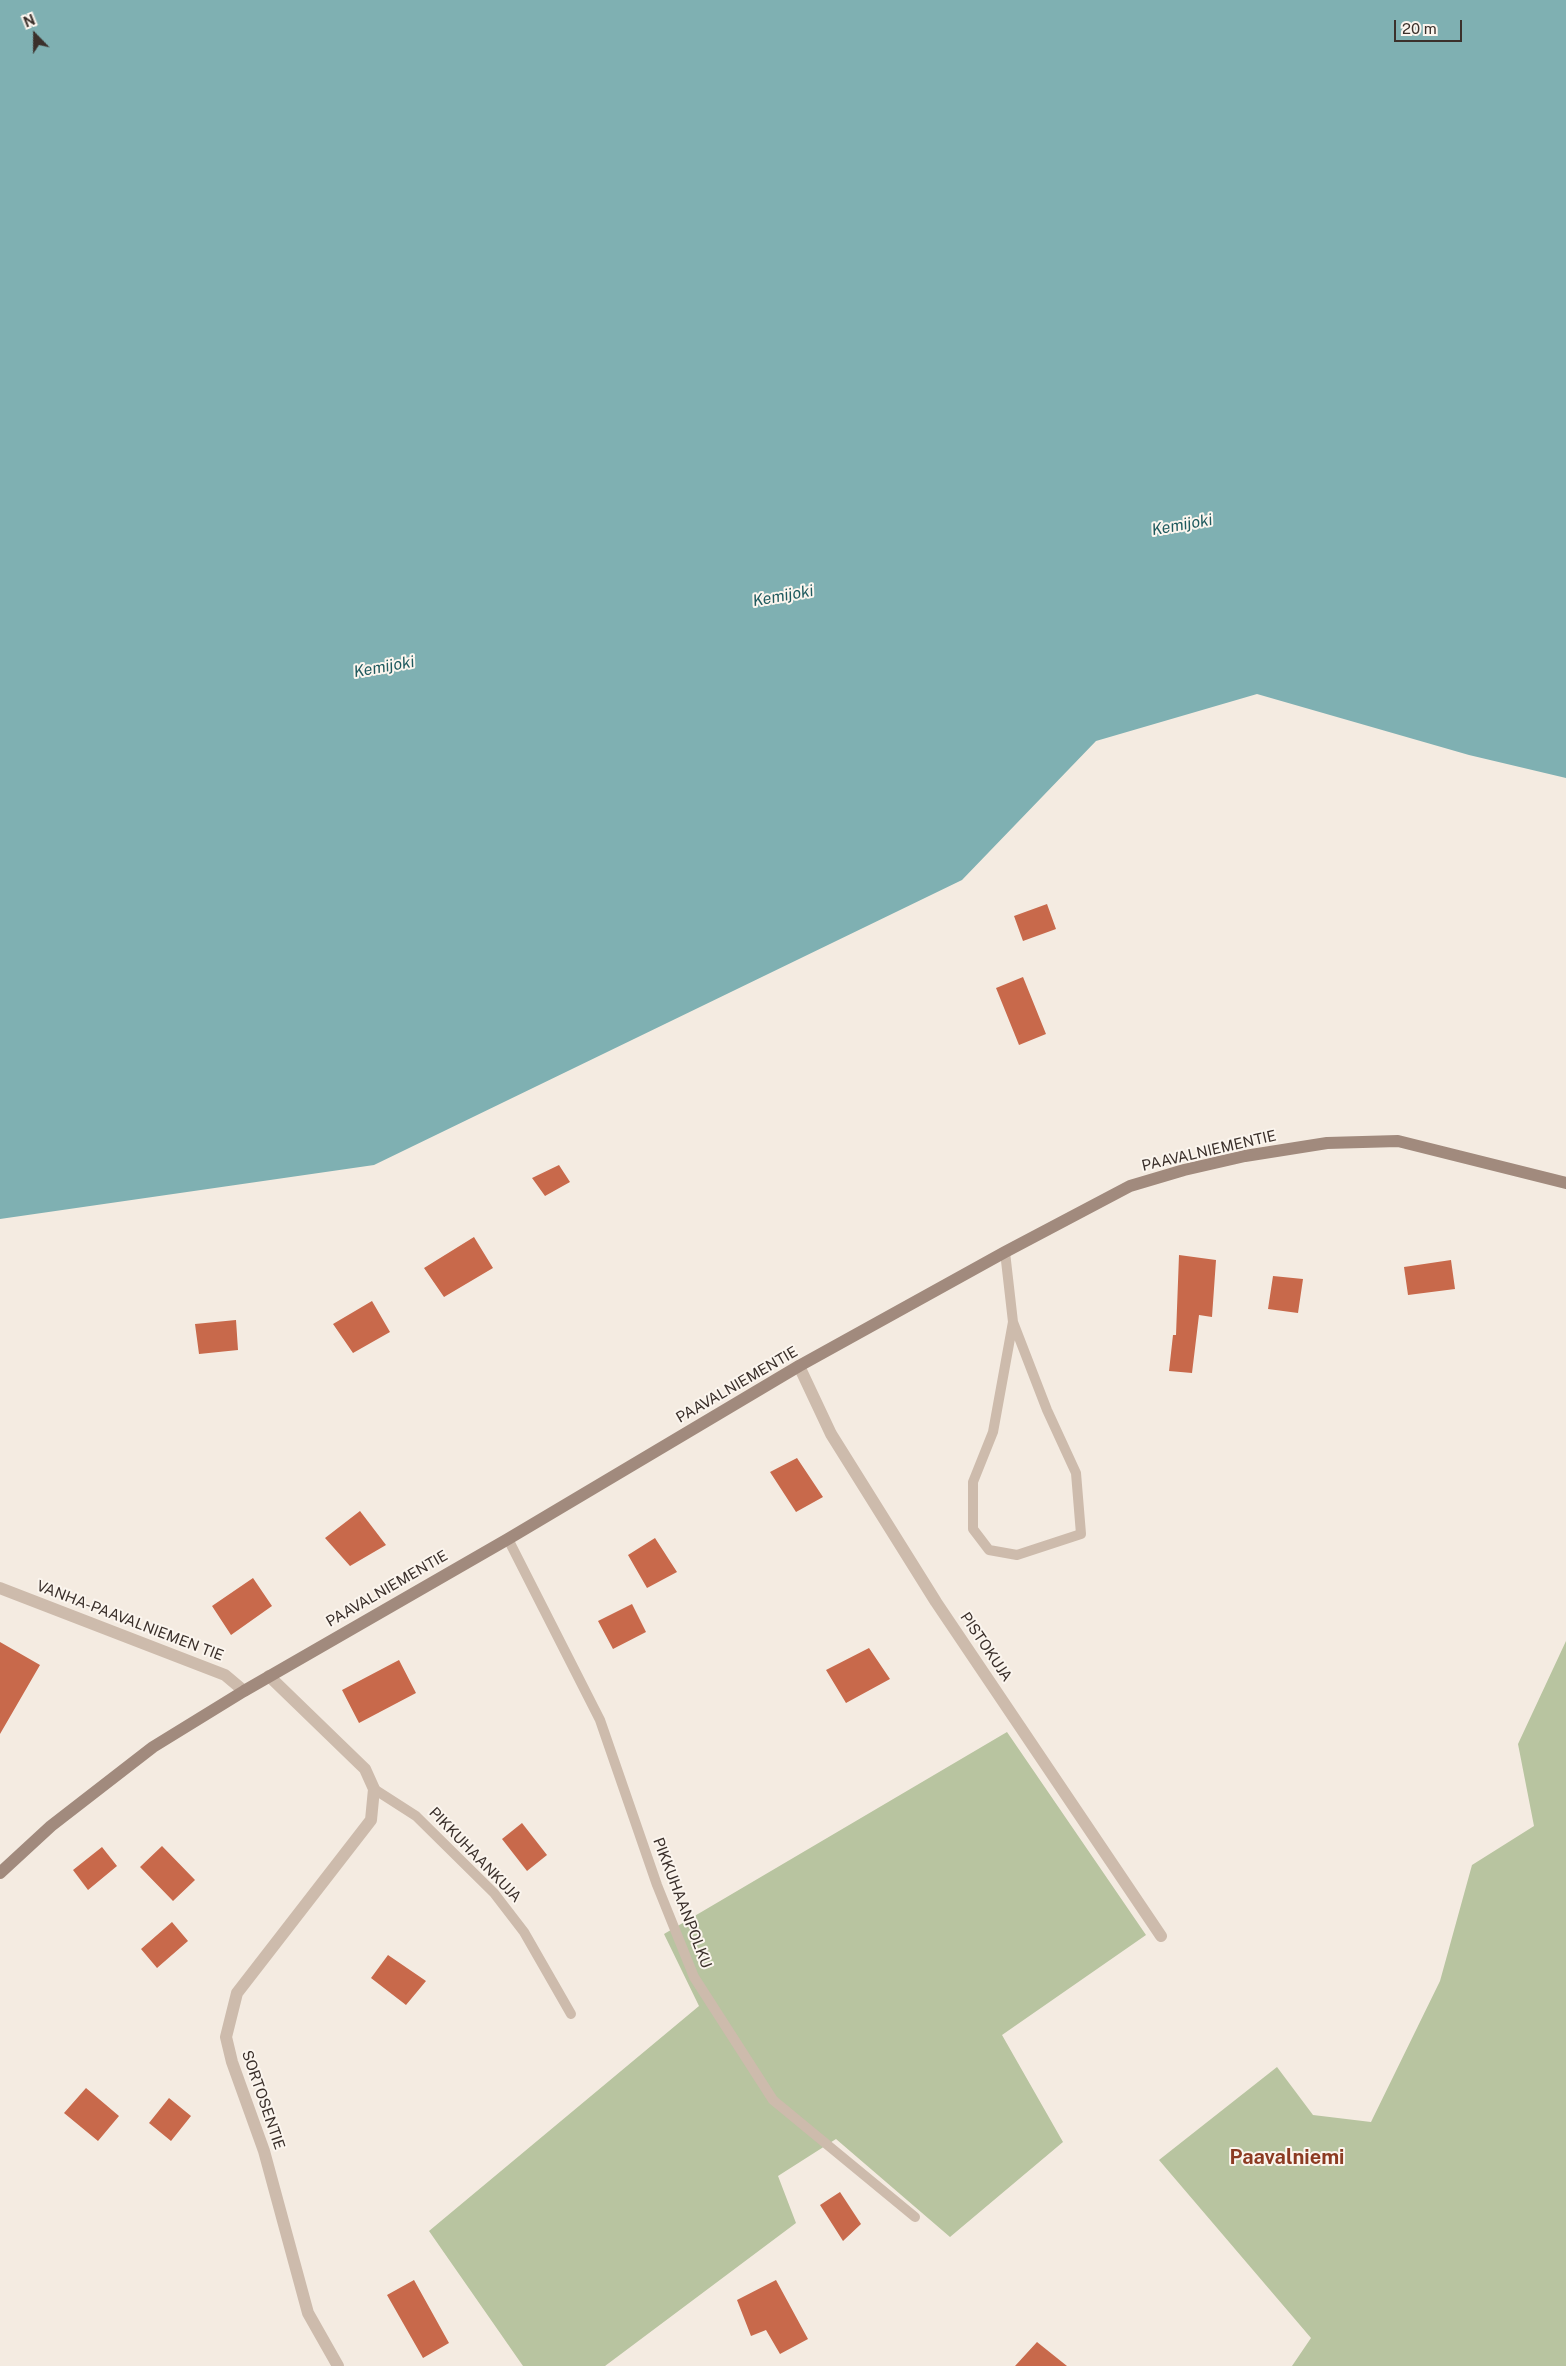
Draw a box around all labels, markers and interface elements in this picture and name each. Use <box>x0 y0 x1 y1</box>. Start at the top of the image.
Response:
north arrow <box>10 10 60 60</box>
scale bar <box>1396 10 1464 42</box>
text: N <box>21 12 37 31</box>
text: 20 m <box>1402 20 1437 37</box>
water label: Kemijoki <box>1150 510 1214 540</box>
water label: Kemijoki <box>751 581 815 611</box>
water label: Kemijoki <box>352 652 416 682</box>
street label: PAAVALNIEMENTIE <box>1140 1127 1278 1175</box>
street label: PAAVALNIEMENTIE <box>673 1343 801 1427</box>
street label: PAAVALNIEMENTIE <box>323 1547 451 1631</box>
street label: VANHA-PAAVALNIEMEN TIE <box>34 1577 226 1665</box>
street label: PISTOKUJA <box>956 1609 1016 1685</box>
street label: PIKKUHAANKUJA <box>425 1804 525 1906</box>
street label: PIKKUHAANPOLKU <box>649 1835 715 1971</box>
street label: SORTOSENTIE <box>238 2048 288 2152</box>
district label: Paavalniemi <box>1230 2146 1344 2170</box>

